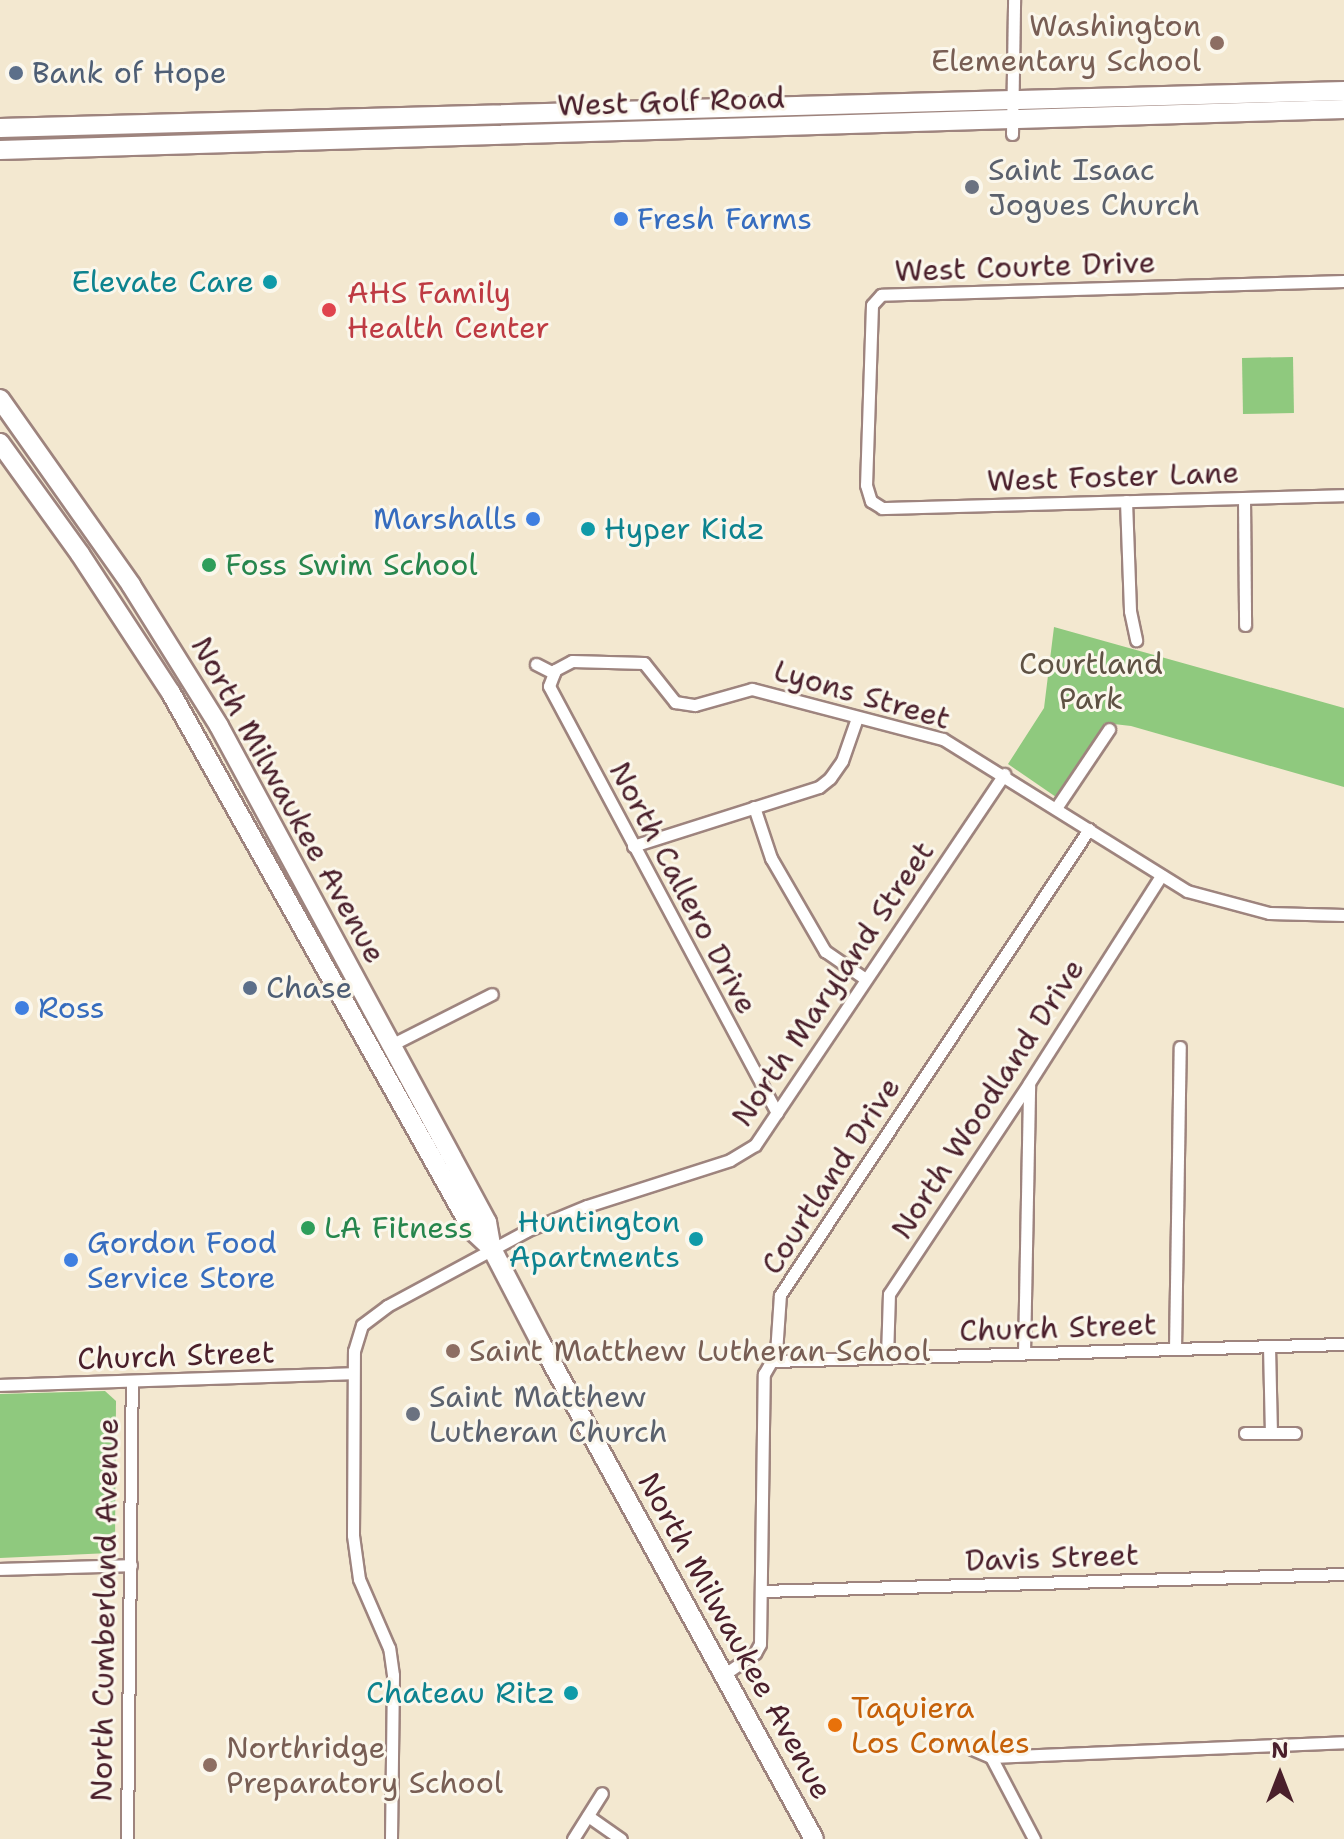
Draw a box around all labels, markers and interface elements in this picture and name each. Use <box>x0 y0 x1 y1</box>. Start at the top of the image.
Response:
place label: Washington Elementary School <box>931 8 1201 78</box>
marker: Washington Elementary School <box>1208 34 1226 52</box>
place label: Bank of Hope <box>32 55 227 91</box>
marker: Bank of Hope <box>7 64 25 82</box>
street label: West Golf Road <box>556 80 786 124</box>
place label: Saint Isaac Jogues Church <box>988 152 1200 222</box>
marker: Saint Isaac Jogues Church <box>963 178 981 196</box>
place label: Fresh Farms <box>637 201 812 237</box>
marker: Fresh Farms <box>612 210 630 228</box>
street label: West Courte Drive <box>894 244 1156 290</box>
place label: Elevate Care <box>72 264 254 300</box>
marker: Elevate Care <box>261 273 279 291</box>
place label: AHS Family Health Center <box>347 275 550 346</box>
marker: AHS Family Health Center <box>318 299 340 321</box>
street label: West Foster Lane <box>986 455 1240 499</box>
place label: Marshalls <box>373 501 517 537</box>
marker: Marshalls <box>524 510 542 528</box>
place label: Hyper Kidz <box>604 511 765 547</box>
marker: Hyper Kidz <box>579 520 597 538</box>
place label: Foss Swim School <box>225 547 477 583</box>
marker: Foss Swim School <box>200 556 218 574</box>
street label: North Milwaukee Avenue <box>183 630 393 970</box>
park label: Courtland Park <box>1019 646 1163 716</box>
street label: Lyons Street <box>770 653 954 737</box>
street label: North Callero Drive <box>601 756 765 1020</box>
street label: North Maryland Street <box>724 835 942 1133</box>
street label: North Woodland Drive <box>884 952 1092 1246</box>
place label: Chase <box>266 970 352 1006</box>
marker: Chase <box>241 979 259 997</box>
place label: Ross <box>38 990 105 1026</box>
marker: Ross <box>13 999 31 1017</box>
street label: Courtland Drive <box>754 1071 908 1281</box>
place label: Huntington Apartments <box>509 1204 680 1274</box>
place label: LA Fitness <box>324 1210 473 1246</box>
marker: LA Fitness <box>299 1219 317 1237</box>
place label: Gordon Food Service Store <box>87 1225 277 1296</box>
marker: Huntington Apartments <box>687 1230 705 1248</box>
marker: Gordon Food Service Store <box>62 1251 80 1269</box>
street label: Church Street <box>959 1307 1157 1349</box>
place label: Saint Matthew Lutheran School <box>469 1333 930 1369</box>
street label: Church Street <box>77 1335 275 1377</box>
marker: Saint Matthew Lutheran School <box>444 1342 462 1360</box>
place label: Saint Matthew Lutheran Church <box>429 1379 667 1450</box>
marker: Saint Matthew Lutheran Church <box>404 1405 422 1423</box>
street label: North Cumberland Avenue <box>84 1418 126 1802</box>
street label: North Milwaukee Avenue <box>630 1466 840 1806</box>
street label: Davis Street <box>964 1537 1140 1579</box>
place label: Chateau Ritz <box>366 1675 555 1711</box>
marker: Chateau Ritz <box>562 1684 580 1702</box>
place label: Taquiera Los Comales <box>851 1690 1030 1760</box>
marker: Taquiera Los Comales <box>826 1716 844 1734</box>
place label: Northridge Preparatory School <box>226 1730 503 1800</box>
north arrow <box>1240 1735 1320 1815</box>
text: N <box>1271 1736 1289 1765</box>
marker: Northridge Preparatory School <box>201 1756 219 1774</box>

